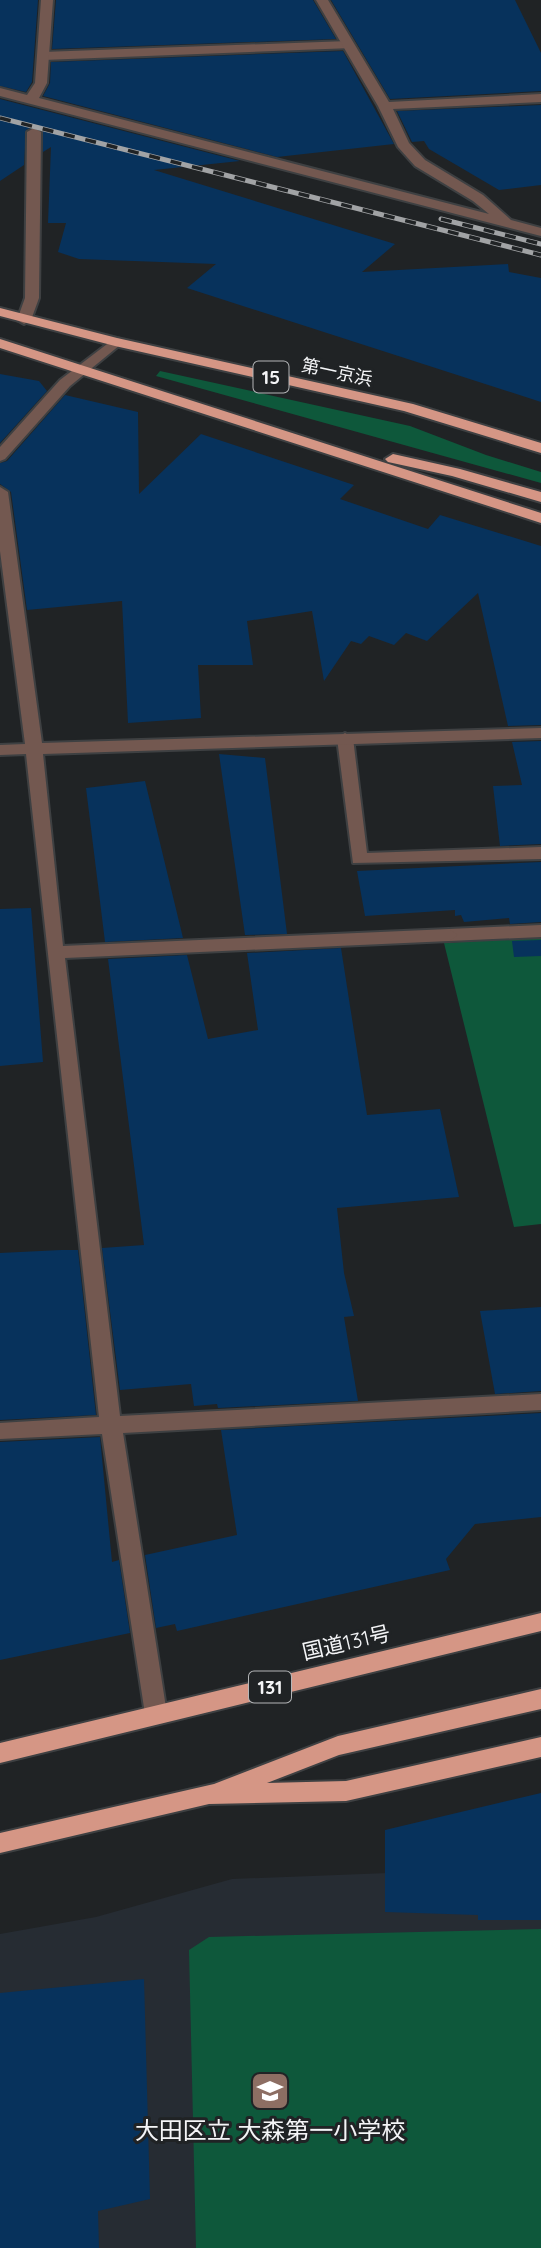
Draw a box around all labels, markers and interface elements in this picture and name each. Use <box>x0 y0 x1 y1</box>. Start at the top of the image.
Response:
street label: 第一京浜 <box>299 353 375 391</box>
road number: 15 <box>254 362 288 392</box>
street label: 国道131号 <box>299 1619 393 1665</box>
road number: 131 <box>249 1672 291 1702</box>
school or university icon: 大田区立 大森第一小学校 <box>249 2070 291 2112</box>
place label: 大田区立 大森第一小学校 <box>135 2115 405 2145</box>

